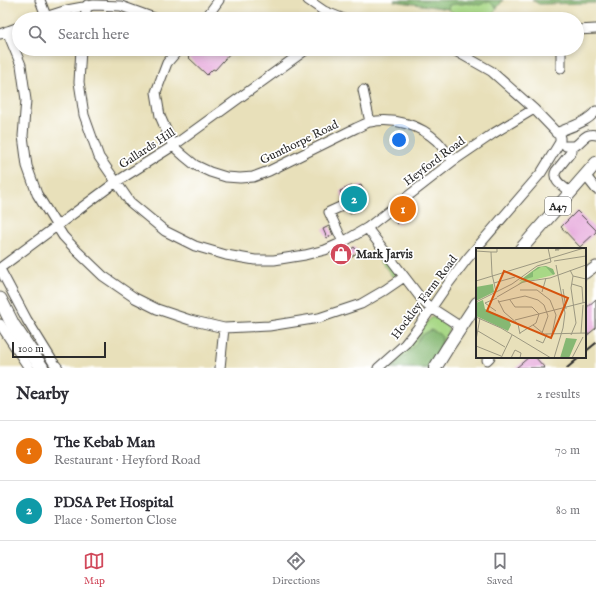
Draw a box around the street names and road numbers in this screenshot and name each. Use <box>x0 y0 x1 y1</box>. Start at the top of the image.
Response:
street label: Gunthorpe Road <box>258 117 342 169</box>
street label: Gallards Hill <box>116 124 179 172</box>
street label: Heyford Road <box>401 133 468 189</box>
road number: A47 <box>545 197 571 215</box>
street label: Hockley Farm Road <box>388 252 461 342</box>

